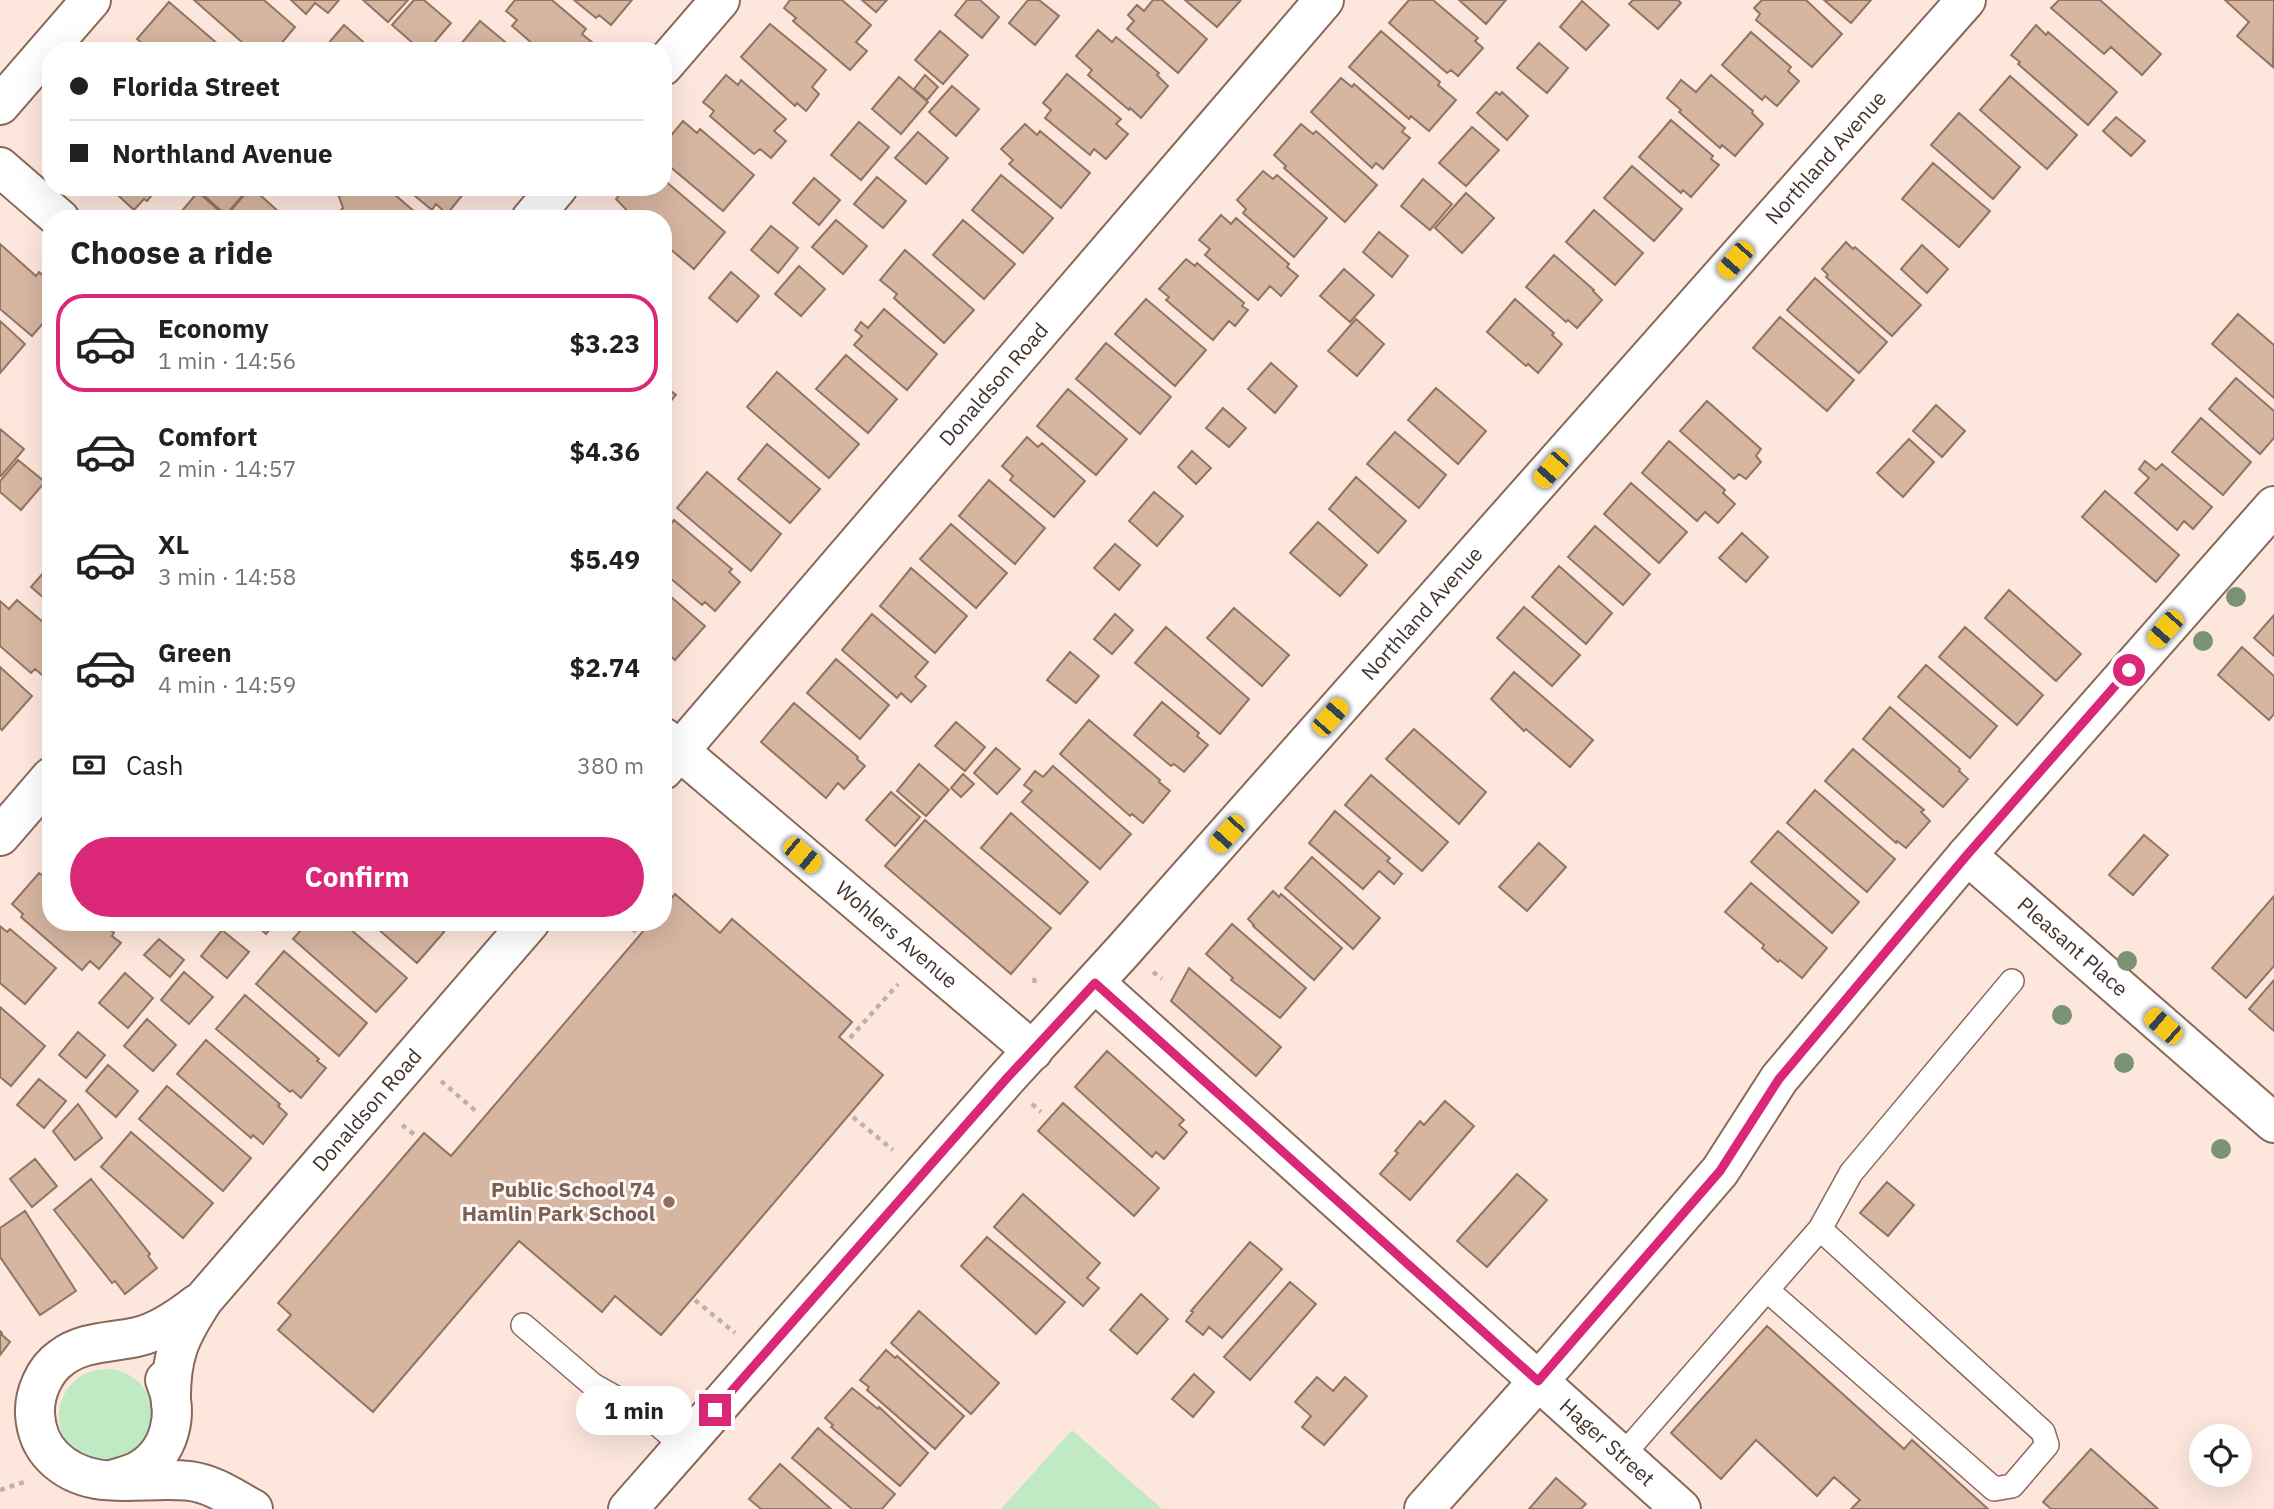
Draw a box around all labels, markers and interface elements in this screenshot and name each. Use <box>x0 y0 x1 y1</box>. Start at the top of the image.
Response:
text: Florida Street <box>112 69 280 103</box>
street label: Northland Avenue <box>1759 84 1892 230</box>
text: Northland Avenue <box>112 136 333 170</box>
text: Choose a ride <box>70 231 273 273</box>
car <box>1714 237 1757 283</box>
text: Economy <box>158 311 269 345</box>
icon: car <box>74 312 137 375</box>
street label: Donaldson Road <box>932 316 1054 451</box>
text: $3.23 <box>570 326 640 360</box>
text: 1 min · 14:56 <box>158 345 296 375</box>
text: Comfort <box>158 419 257 453</box>
icon: car <box>74 420 137 483</box>
text: $4.36 <box>570 434 640 468</box>
car <box>1530 446 1573 492</box>
text: 2 min · 14:57 <box>158 453 296 483</box>
text: XL <box>158 527 189 561</box>
icon: car <box>74 528 137 591</box>
street label: Northland Avenue <box>1355 540 1488 686</box>
text: $5.49 <box>570 542 640 576</box>
text: 3 min · 14:58 <box>158 561 296 591</box>
car <box>2144 606 2187 652</box>
text: Green <box>158 635 232 669</box>
icon: car <box>74 636 137 699</box>
text: $2.74 <box>570 650 640 684</box>
route start <box>2113 654 2145 686</box>
text: 4 min · 14:59 <box>158 669 296 699</box>
car <box>1309 694 1352 740</box>
icon: cash <box>70 746 108 784</box>
text: Cash <box>126 748 183 782</box>
text: 380 m <box>577 750 644 780</box>
car <box>1206 811 1249 857</box>
car <box>780 833 825 877</box>
button: Confirm <box>70 837 644 917</box>
street label: Wohlers Avenue <box>830 874 964 994</box>
street label: Pleasant Place <box>2012 890 2135 1002</box>
car <box>2141 1004 2186 1048</box>
street label: Donaldson Road <box>306 1042 427 1177</box>
place label: Public School 74 Hamlin Park School <box>462 1175 655 1227</box>
marker: Public School 74 Hamlin Park School <box>661 1194 677 1210</box>
callout: 1 min <box>575 1386 690 1434</box>
street label: Hager Street <box>1554 1392 1661 1492</box>
route end <box>699 1394 731 1426</box>
text: 1 min <box>604 1395 664 1425</box>
map controls <box>2189 1424 2252 1487</box>
button: locate <box>2189 1424 2252 1487</box>

